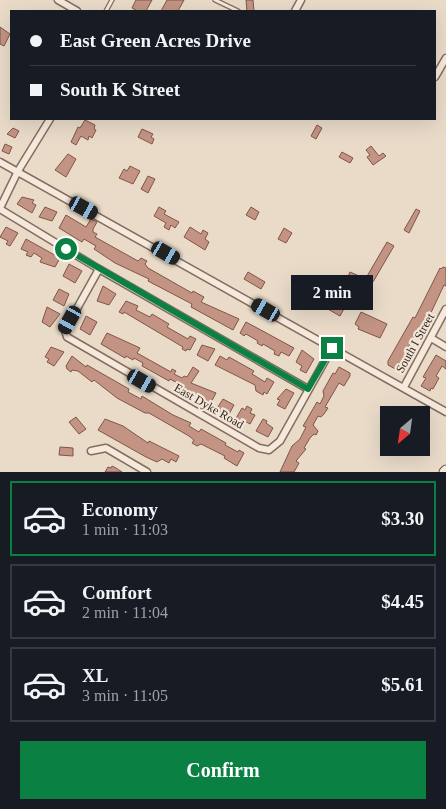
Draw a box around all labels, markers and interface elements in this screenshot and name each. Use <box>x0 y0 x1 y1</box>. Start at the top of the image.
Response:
text: East Green Acres Drive <box>60 30 251 51</box>
text: South K Street <box>60 79 180 100</box>
car <box>67 194 100 222</box>
route start <box>55 238 77 260</box>
car <box>149 239 182 267</box>
callout: 2 min <box>291 276 373 310</box>
text: 2 min <box>313 284 351 301</box>
car <box>249 296 282 324</box>
car <box>56 303 83 337</box>
street label: South I Street <box>393 310 437 375</box>
route end <box>321 337 343 359</box>
car <box>125 367 158 395</box>
street label: East Dyke Road <box>172 380 246 432</box>
north arrow <box>380 406 430 456</box>
map controls <box>380 406 430 456</box>
icon: car <box>22 496 67 541</box>
text: Economy <box>82 499 158 520</box>
text: $3.30 <box>381 508 424 529</box>
text: 1 min · 11:03 <box>82 521 168 538</box>
icon: car <box>22 579 67 624</box>
text: Comfort <box>82 582 152 603</box>
text: $4.45 <box>381 591 424 612</box>
text: 2 min · 11:04 <box>82 604 168 621</box>
icon: car <box>22 662 67 707</box>
text: XL <box>82 665 108 686</box>
text: $5.61 <box>381 674 424 695</box>
text: 3 min · 11:05 <box>82 687 168 704</box>
button: Confirm <box>20 741 426 799</box>

